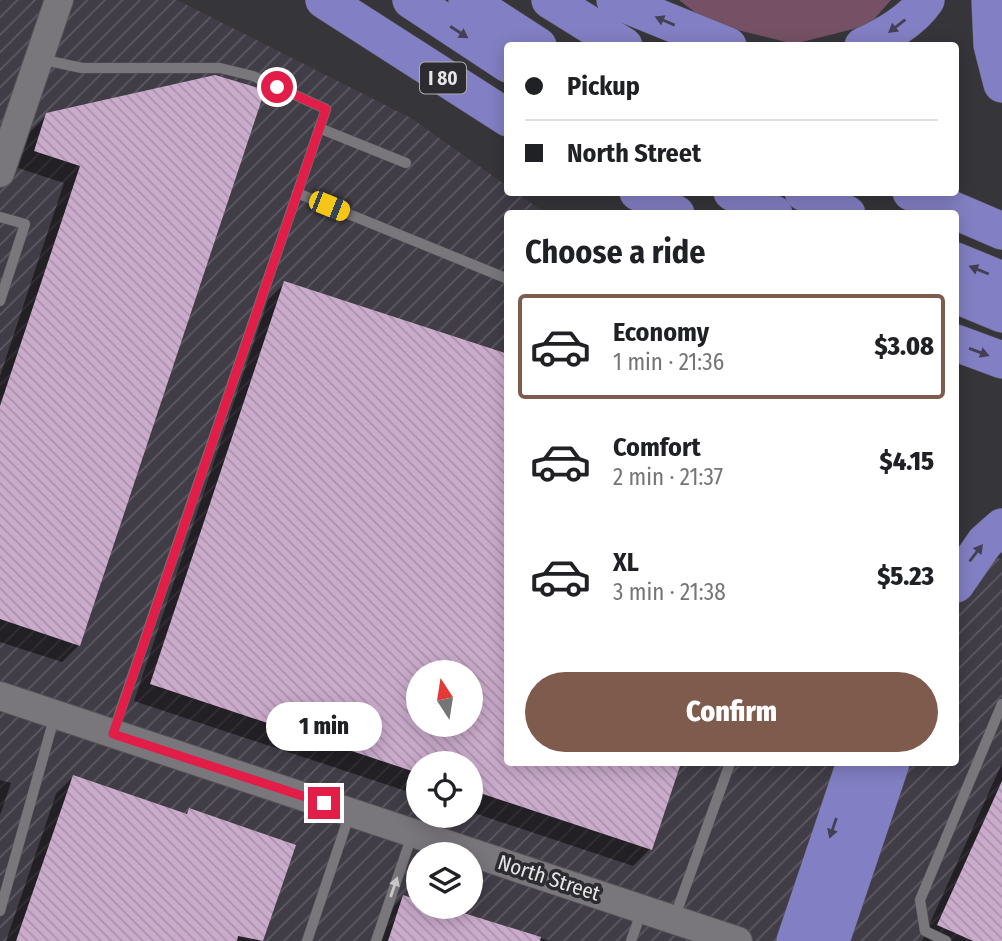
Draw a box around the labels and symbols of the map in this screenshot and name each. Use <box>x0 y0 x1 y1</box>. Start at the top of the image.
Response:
one-way arrow <box>654 15 675 26</box>
one-way arrow <box>889 19 907 34</box>
one-way arrow <box>450 25 468 39</box>
road number: I 80 <box>420 62 466 94</box>
route start <box>261 71 293 103</box>
car <box>306 188 353 224</box>
one-way arrow <box>968 265 989 276</box>
one-way arrow <box>968 347 989 358</box>
one-way arrow <box>969 545 984 563</box>
north arrow <box>406 660 483 737</box>
callout: 1 min <box>266 702 382 750</box>
route end <box>308 787 340 819</box>
one-way arrow <box>827 817 838 838</box>
street label: North Street <box>495 849 603 907</box>
one-way arrow <box>389 876 400 897</box>

